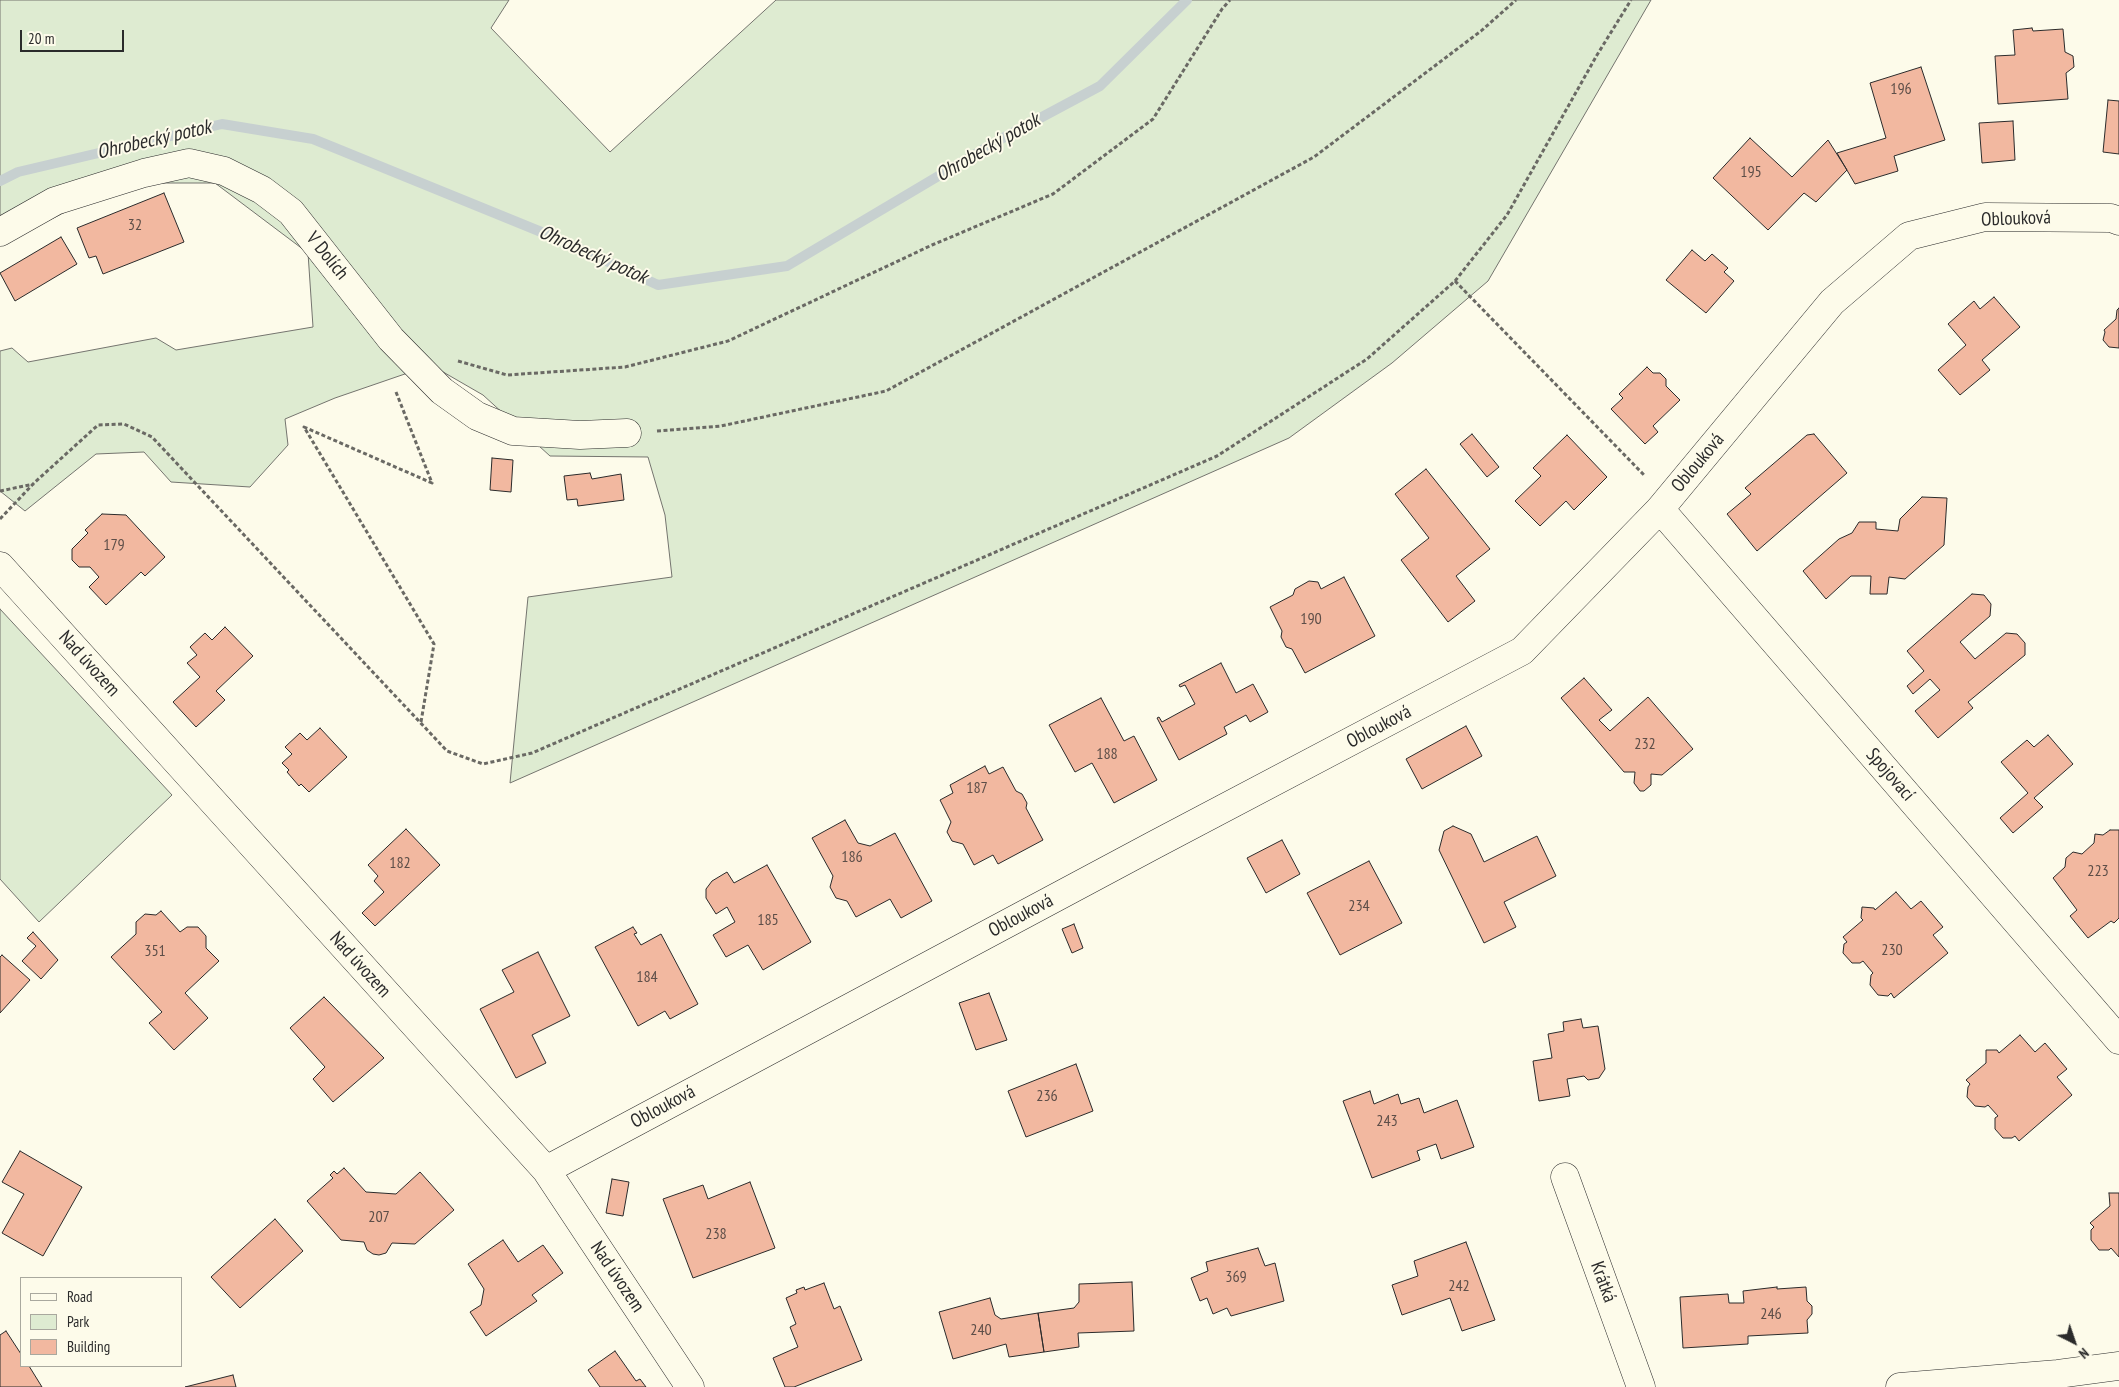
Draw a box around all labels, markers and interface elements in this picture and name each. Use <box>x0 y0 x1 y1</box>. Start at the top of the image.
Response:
scale bar <box>22 20 126 52</box>
text: 20 m <box>28 29 54 48</box>
house number: 196 <box>1890 79 1912 99</box>
water label: Ohrobecký potok <box>932 109 1044 187</box>
water label: Ohrobecký potok <box>95 115 213 165</box>
house number: 195 <box>1740 162 1762 182</box>
street label: Oblouková <box>1981 206 2051 232</box>
house number: 32 <box>128 215 142 235</box>
water label: Ohrobecký potok <box>535 220 651 290</box>
street label: V Dolích <box>301 228 353 284</box>
street label: Oblouková <box>1667 429 1729 497</box>
house number: 179 <box>103 535 125 555</box>
house number: 190 <box>1300 609 1322 629</box>
street label: Nad úvozem <box>54 626 124 702</box>
street label: Oblouková <box>1343 701 1415 753</box>
house number: 232 <box>1634 734 1656 754</box>
house number: 188 <box>1096 744 1118 764</box>
street label: Spojovací <box>1861 744 1919 806</box>
house number: 187 <box>966 778 988 798</box>
house number: 186 <box>841 847 863 867</box>
house number: 182 <box>389 853 411 873</box>
house number: 223 <box>2087 861 2109 881</box>
street label: Oblouková <box>985 890 1057 942</box>
house number: 234 <box>1348 896 1370 916</box>
house number: 185 <box>757 910 779 930</box>
street label: Nad úvozem <box>325 927 395 1003</box>
house number: 230 <box>1881 940 1903 960</box>
house number: 351 <box>144 941 166 961</box>
house number: 184 <box>636 967 658 987</box>
street label: Oblouková <box>627 1081 699 1133</box>
house number: 236 <box>1036 1086 1058 1106</box>
house number: 243 <box>1376 1111 1398 1131</box>
house number: 207 <box>368 1207 390 1227</box>
house number: 238 <box>705 1224 727 1244</box>
street label: Nad úvozem <box>585 1237 649 1317</box>
street label: Krátká <box>1585 1258 1621 1306</box>
house number: 369 <box>1225 1267 1247 1287</box>
house number: 242 <box>1448 1276 1470 1296</box>
legend <box>20 1277 182 1367</box>
text: Road <box>67 1287 93 1306</box>
house number: 246 <box>1760 1304 1782 1324</box>
text: Park <box>67 1312 89 1331</box>
north arrow <box>2049 1317 2099 1367</box>
house number: 240 <box>970 1320 992 1340</box>
text: Building <box>67 1337 110 1356</box>
text: N <box>2075 1344 2093 1363</box>

